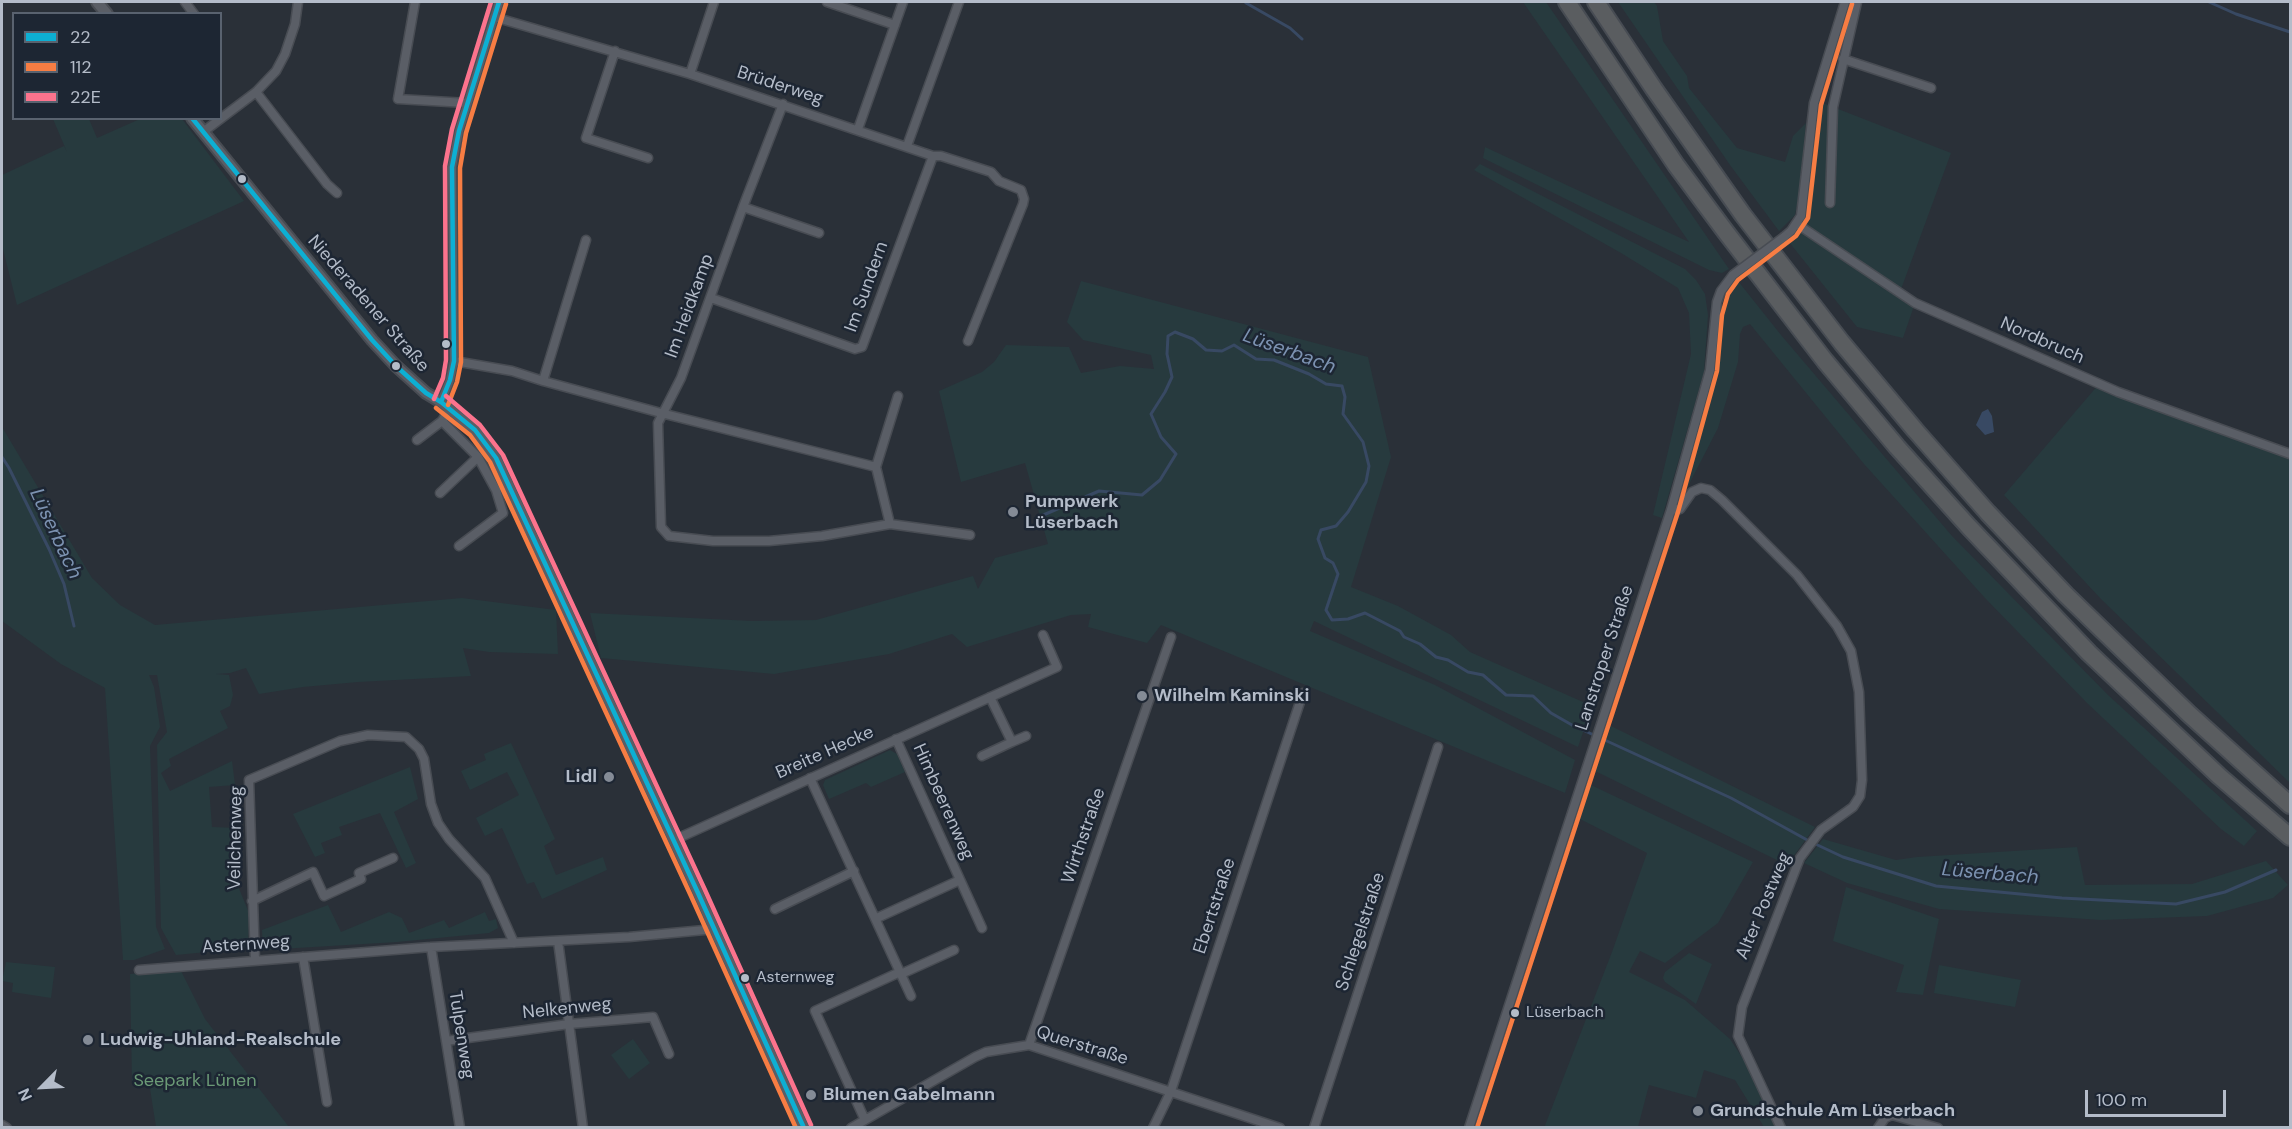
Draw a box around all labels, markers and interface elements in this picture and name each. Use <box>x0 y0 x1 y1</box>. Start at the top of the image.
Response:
legend <box>12 12 222 120</box>
text: 22 <box>70 25 91 49</box>
text: 112 <box>70 55 92 79</box>
street label: Brüderweg <box>734 62 826 110</box>
text: 22E <box>70 85 101 109</box>
unlabelled marker <box>236 173 248 185</box>
street label: Niederadener Straße <box>303 231 433 377</box>
street label: Im Sundern <box>841 239 893 335</box>
street label: Im Heidkamp <box>661 251 719 361</box>
street label: Nordbruch <box>1997 313 2087 369</box>
water label: Lüserbach <box>1239 324 1339 380</box>
unlabelled marker <box>440 338 452 350</box>
unlabelled marker <box>390 360 402 372</box>
water label: Lüserbach <box>24 485 86 583</box>
place label: Pumpwerk Lüserbach <box>1025 491 1119 534</box>
marker: Pumpwerk Lüserbach <box>1006 505 1020 519</box>
street label: Lanstroper Straße <box>1571 583 1639 733</box>
place label: Wilhelm Kaminski <box>1154 685 1310 707</box>
marker: Wilhelm Kaminski <box>1135 689 1149 703</box>
street label: Breite Hecke <box>773 722 877 784</box>
street label: Himbeerenweg <box>908 741 978 863</box>
place label: Lidl <box>565 766 597 788</box>
marker: Lidl <box>602 770 616 784</box>
street label: Wirthstraße <box>1058 785 1110 887</box>
street label: Veilchenweg <box>224 786 248 890</box>
street label: Alter Postweg <box>1732 849 1796 963</box>
street label: Ebertstraße <box>1189 855 1241 957</box>
water label: Lüserbach <box>1941 858 2039 890</box>
street label: Schlegelstraße <box>1332 870 1390 994</box>
street label: Asternweg <box>201 931 291 959</box>
place label: Asternweg <box>756 968 834 988</box>
marker: Asternweg <box>739 972 751 984</box>
street label: Tulpenweg <box>443 989 479 1081</box>
street label: Nelkenweg <box>521 994 613 1024</box>
place label: Lüserbach <box>1526 1003 1604 1023</box>
marker: Lüserbach <box>1509 1007 1521 1019</box>
street label: Querstraße <box>1033 1022 1131 1070</box>
place label: Ludwig-Uhland-Realschule <box>100 1029 341 1051</box>
marker: Ludwig-Uhland-Realschule <box>81 1033 95 1047</box>
north arrow <box>12 1057 72 1117</box>
park label: Seepark Lünen <box>133 1070 257 1092</box>
scale bar <box>2088 1078 2229 1116</box>
place label: Blumen Gabelmann <box>823 1084 995 1106</box>
text: N <box>13 1085 37 1104</box>
marker: Blumen Gabelmann <box>804 1088 818 1102</box>
text: 100 m <box>2096 1088 2147 1112</box>
place label: Grundschule Am Lüserbach <box>1710 1100 1955 1122</box>
marker: Grundschule Am Lüserbach <box>1691 1104 1705 1118</box>

